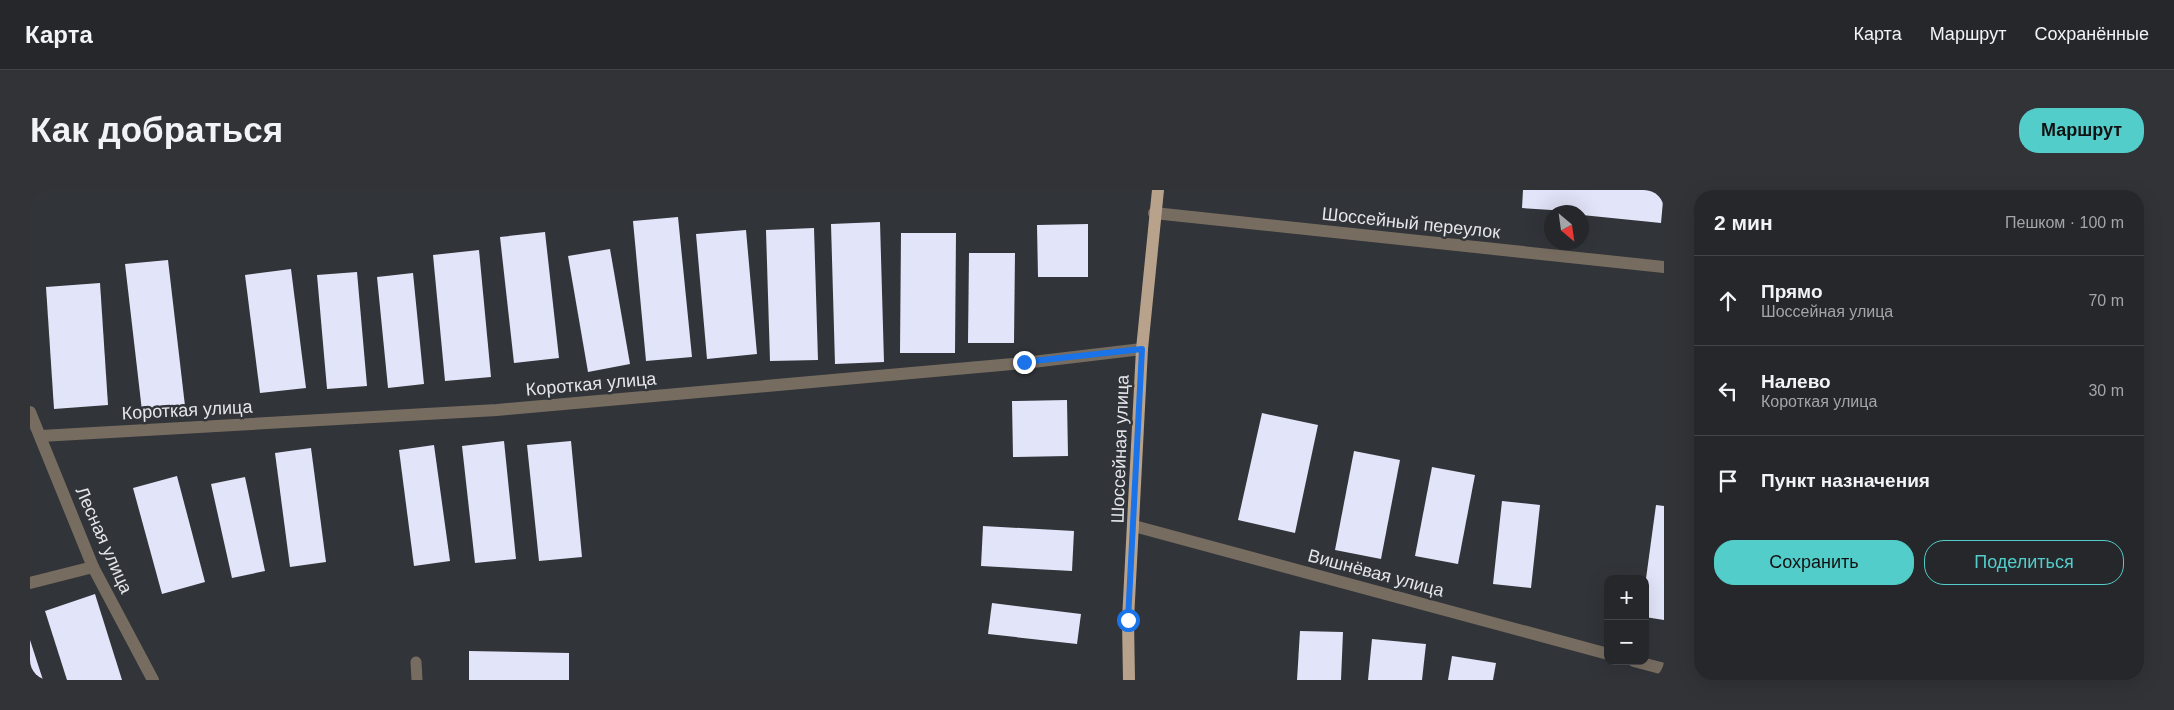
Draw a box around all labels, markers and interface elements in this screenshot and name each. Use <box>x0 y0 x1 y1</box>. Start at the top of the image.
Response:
text: Карта <box>25 21 93 48</box>
text: Карта <box>1854 24 1902 44</box>
text: Маршрут <box>1930 24 2006 44</box>
text: Сохранённые <box>2034 24 2149 44</box>
button: Маршрут <box>2019 108 2144 153</box>
text: Как добраться <box>30 110 283 149</box>
street label: Шоссейный переулок <box>1321 204 1501 242</box>
north arrow <box>1544 205 1589 250</box>
text: 2 мин <box>1714 211 1773 234</box>
text: Пешком · 100 m <box>2005 214 2124 231</box>
text: Прямо <box>1761 281 1823 302</box>
icon: ahead <box>1714 287 1742 315</box>
text: 70 m <box>2088 292 2124 309</box>
text: Шоссейная улица <box>1761 303 1893 320</box>
route end <box>1013 351 1036 374</box>
street label: Короткая улица <box>525 368 658 400</box>
text: Налево <box>1761 371 1831 392</box>
street label: Шоссейная улица <box>1107 373 1133 524</box>
icon: left <box>1714 377 1742 405</box>
text: 30 m <box>2088 382 2124 399</box>
text: Короткая улица <box>1761 393 1877 410</box>
street label: Короткая улица <box>121 397 254 423</box>
icon: arrive <box>1714 467 1742 495</box>
text: Пункт назначения <box>1761 470 1930 491</box>
street label: Лесная улица <box>71 483 137 597</box>
button: Сохранить <box>1714 540 1914 585</box>
button: Поделиться <box>1924 540 2124 585</box>
street label: Вишнёвая улица <box>1306 545 1447 601</box>
map controls <box>1604 575 1649 665</box>
button: + <box>1604 575 1649 620</box>
route start <box>1117 609 1140 632</box>
button: − <box>1604 620 1649 665</box>

